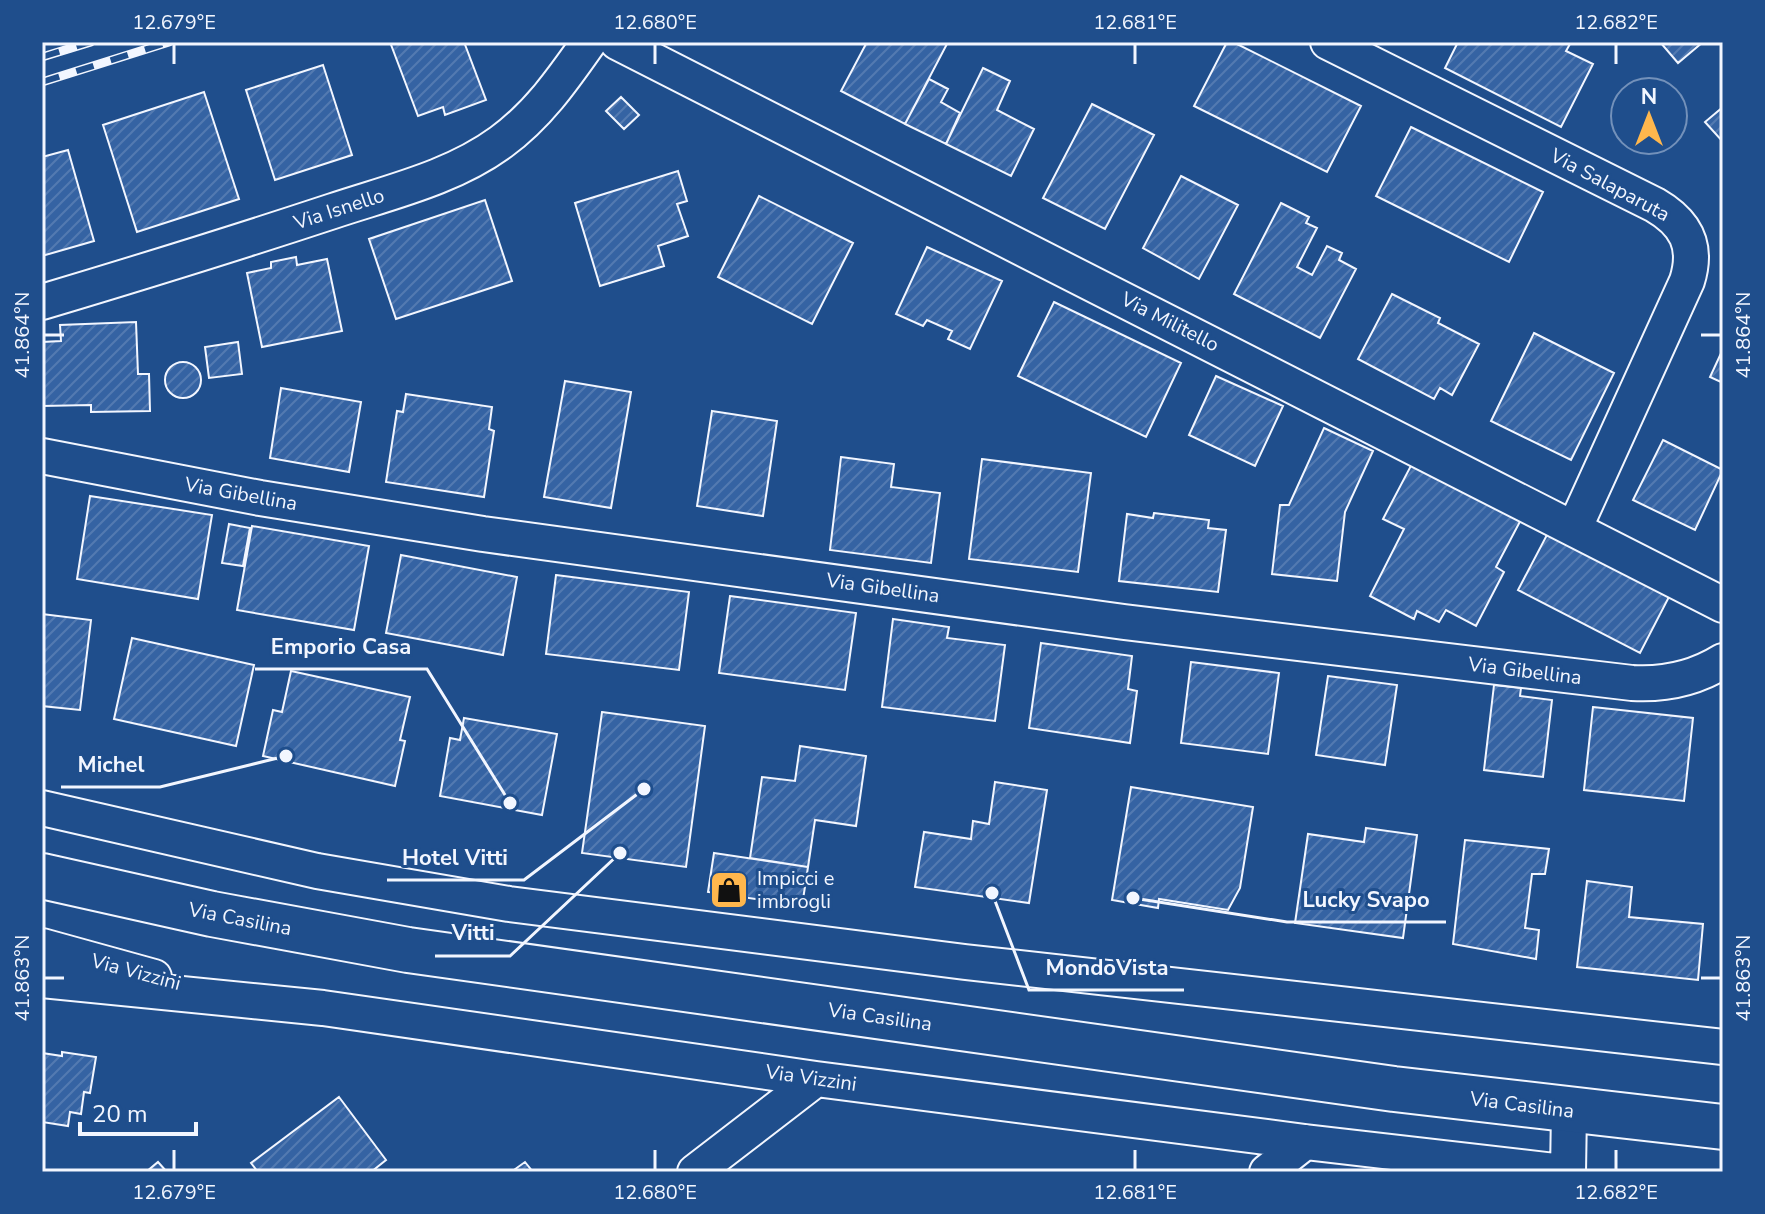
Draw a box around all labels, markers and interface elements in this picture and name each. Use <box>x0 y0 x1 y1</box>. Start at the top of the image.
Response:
text: 12.679°E <box>132 9 216 36</box>
text: 12.680°E <box>613 9 697 36</box>
text: 12.681°E <box>1093 9 1177 36</box>
text: 12.682°E <box>1574 9 1658 36</box>
north arrow <box>1609 76 1689 156</box>
text: N <box>1641 82 1657 112</box>
street label: Via Salaparuta <box>1545 142 1675 228</box>
street label: Via Isnello <box>289 182 388 237</box>
street label: Via Militello <box>1115 285 1224 358</box>
text: 41.864°N <box>9 292 36 378</box>
text: 41.864°N <box>1730 292 1757 378</box>
street label: Via Gibellina <box>182 471 300 517</box>
street label: Via Gibellina <box>824 567 941 609</box>
callout: Emporio Casa <box>255 623 427 669</box>
text: Emporio Casa <box>271 632 411 662</box>
street label: Via Gibellina <box>1466 651 1583 691</box>
callout: Michel <box>61 741 160 787</box>
text: Michel <box>78 750 144 780</box>
callout: Hotel Vitti <box>387 834 524 880</box>
text: Hotel Vitti <box>402 843 508 873</box>
place label: Impicci e imbrogli <box>757 865 834 915</box>
shop icon: Impicci e imbrogli <box>708 869 750 911</box>
callout: Lucky Svapo <box>1287 876 1446 922</box>
text: Lucky Svapo <box>1302 885 1430 915</box>
street label: Via Casilina <box>185 896 294 942</box>
callout: Vitti <box>435 910 510 956</box>
text: Vitti <box>450 918 495 948</box>
text: 41.863°N <box>9 935 36 1021</box>
text: 41.863°N <box>1730 935 1757 1021</box>
callout: MondoVista <box>1029 944 1184 990</box>
street label: Via Vizzini <box>87 947 184 997</box>
text: MondoVista <box>1046 953 1168 983</box>
street label: Via Casilina <box>825 996 934 1038</box>
street label: Via Vizzini <box>763 1058 858 1098</box>
street label: Via Casilina <box>1467 1085 1576 1125</box>
scale bar <box>80 1086 196 1136</box>
text: 20 m <box>92 1098 148 1130</box>
text: 12.679°E <box>132 1179 216 1206</box>
text: 12.680°E <box>613 1179 697 1206</box>
text: 12.681°E <box>1093 1179 1177 1206</box>
text: 12.682°E <box>1574 1179 1658 1206</box>

